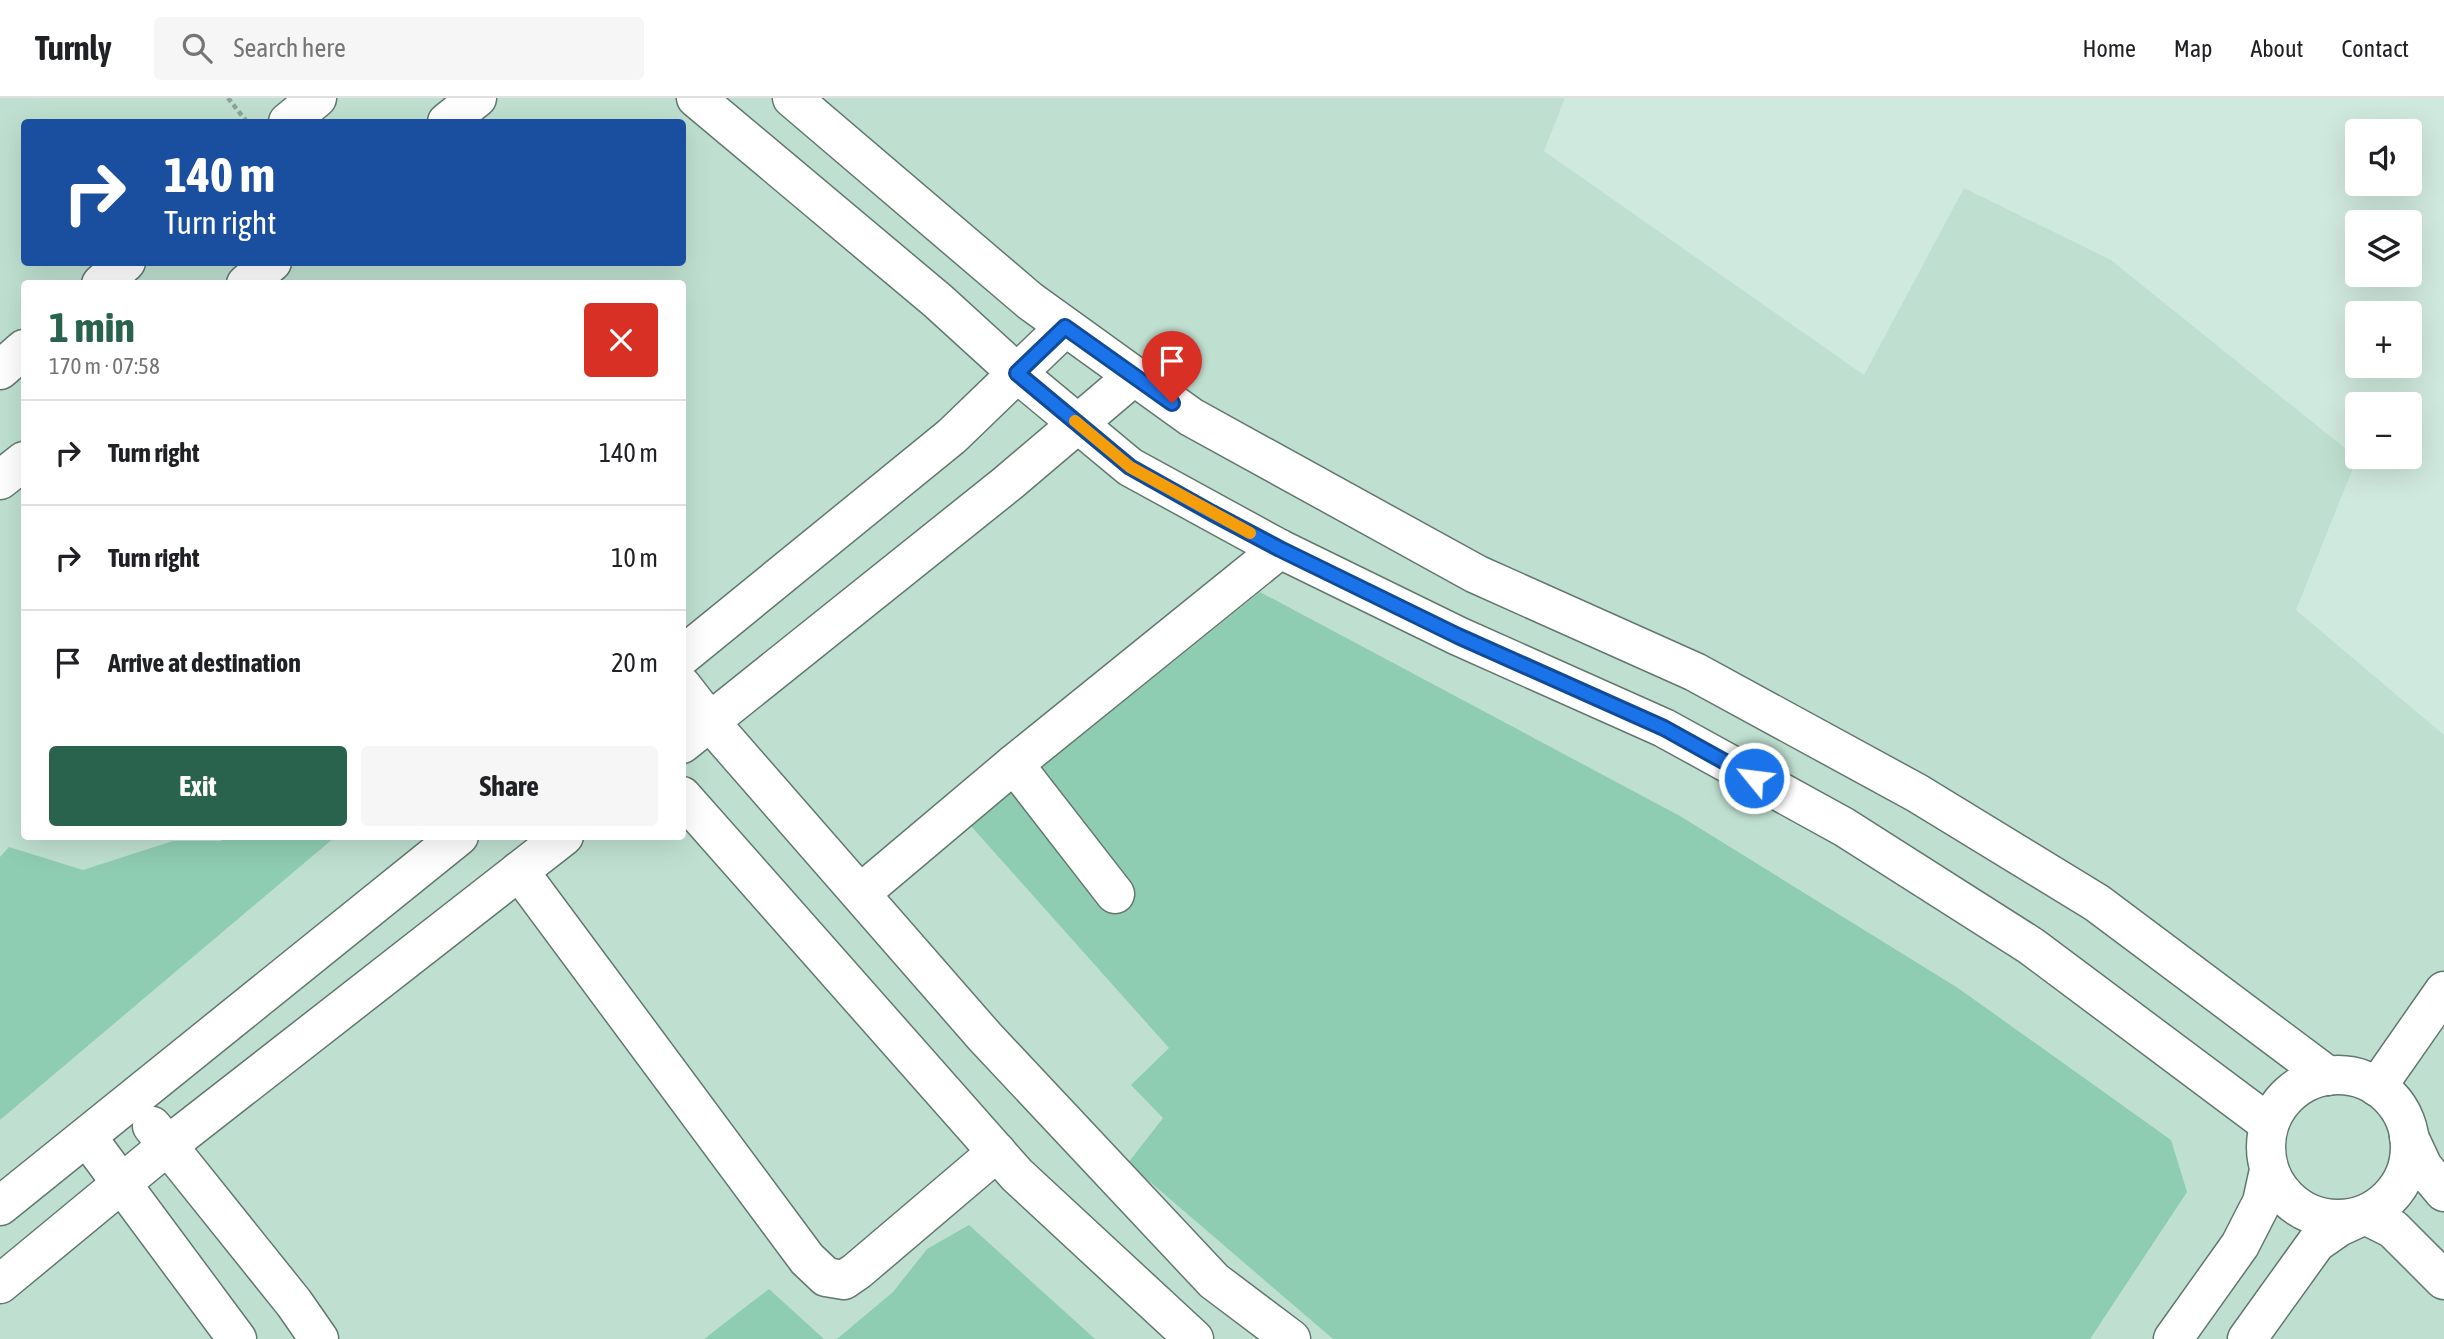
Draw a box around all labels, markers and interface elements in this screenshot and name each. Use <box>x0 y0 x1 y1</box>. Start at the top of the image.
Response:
search box <box>154 17 644 80</box>
text: Turnly <box>35 29 112 67</box>
icon: search <box>178 29 216 67</box>
text: Search here <box>234 33 346 63</box>
text: Home <box>2082 35 2136 62</box>
text: Map <box>2174 35 2212 62</box>
text: About <box>2250 35 2303 62</box>
text: Contact <box>2341 35 2409 62</box>
map controls <box>2345 119 2422 469</box>
button: sound <box>2345 119 2422 196</box>
text: 140 m <box>164 146 275 202</box>
icon: right <box>49 147 140 238</box>
text: Turn right <box>164 204 277 241</box>
button: layers <box>2345 210 2422 287</box>
button: + <box>2345 301 2422 378</box>
text: 1 min <box>49 303 135 351</box>
button: close <box>584 303 658 377</box>
pin <box>1142 331 1202 403</box>
icon: arrive <box>1153 342 1191 380</box>
text: 170 m · 07:58 <box>49 353 160 379</box>
button: − <box>2345 392 2422 469</box>
icon: right <box>49 434 87 472</box>
text: Turn right <box>108 438 199 468</box>
text: 140 m <box>599 438 658 468</box>
icon: right <box>49 539 87 577</box>
text: Turn right <box>108 543 199 573</box>
text: 10 m <box>611 543 658 573</box>
icon: arrive <box>49 644 87 682</box>
text: Arrive at destination <box>108 648 301 678</box>
text: 20 m <box>611 648 658 678</box>
position arrow <box>1717 741 1791 815</box>
button: Exit <box>49 746 347 826</box>
button: Share <box>361 746 658 826</box>

